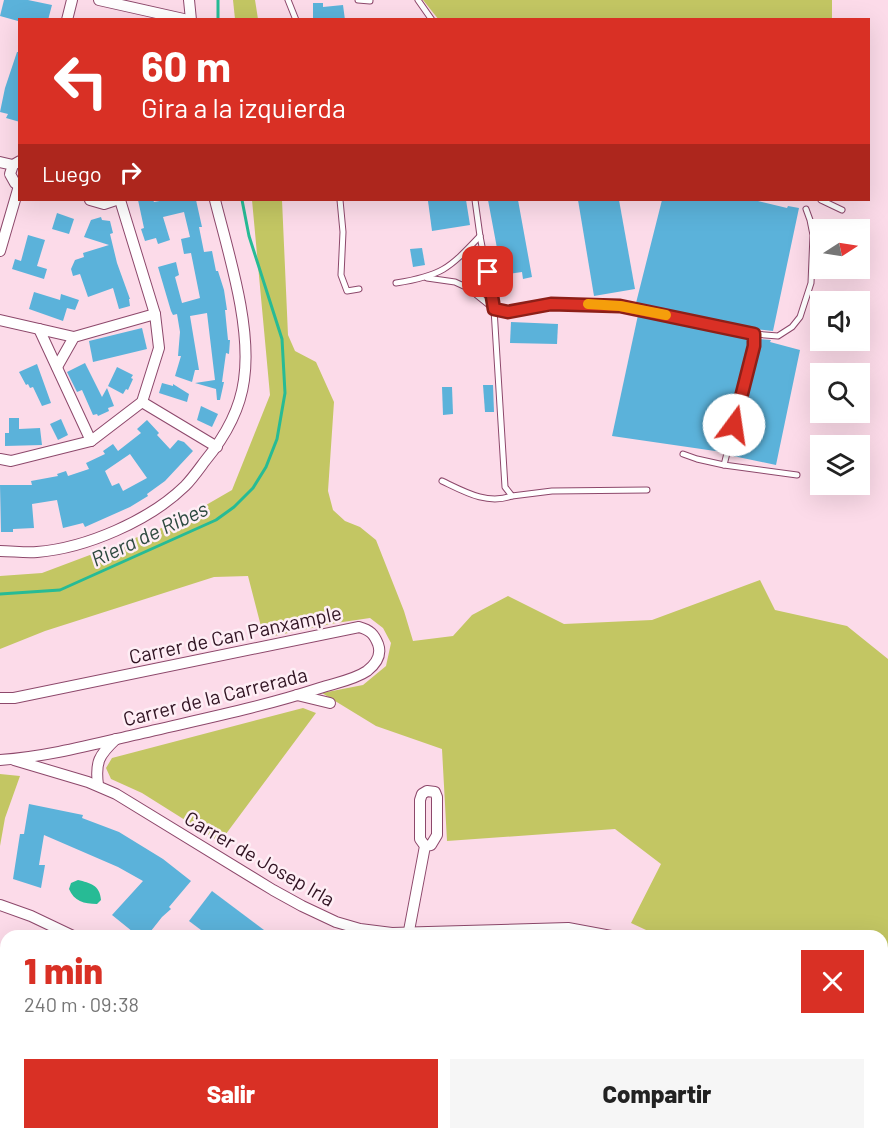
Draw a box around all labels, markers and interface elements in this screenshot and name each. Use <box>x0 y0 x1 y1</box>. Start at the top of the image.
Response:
text: 60 m <box>141 40 231 90</box>
icon: left <box>42 42 120 120</box>
text: Gira a la izquierda <box>141 91 346 123</box>
icon: right <box>114 156 147 189</box>
text: Luego <box>42 160 102 186</box>
north arrow <box>810 219 870 279</box>
map controls <box>810 219 870 495</box>
pin <box>462 246 513 297</box>
icon: arrive <box>471 255 504 288</box>
button: sound <box>810 291 870 351</box>
button: search <box>810 363 870 423</box>
position arrow <box>702 393 766 457</box>
button: layers <box>810 435 870 495</box>
water label: Riera de Ribes <box>87 495 212 571</box>
street label: Carrer de Can Panxample <box>127 600 343 668</box>
street label: Carrer de la Carrerada <box>120 661 310 731</box>
street label: Carrer de Josep Irla <box>181 805 339 911</box>
text: 1 min <box>24 948 103 991</box>
button: close <box>801 950 864 1013</box>
text: 240 m · 09:38 <box>24 992 139 1016</box>
button: Salir <box>24 1059 438 1128</box>
button: Compartir <box>450 1059 864 1128</box>

